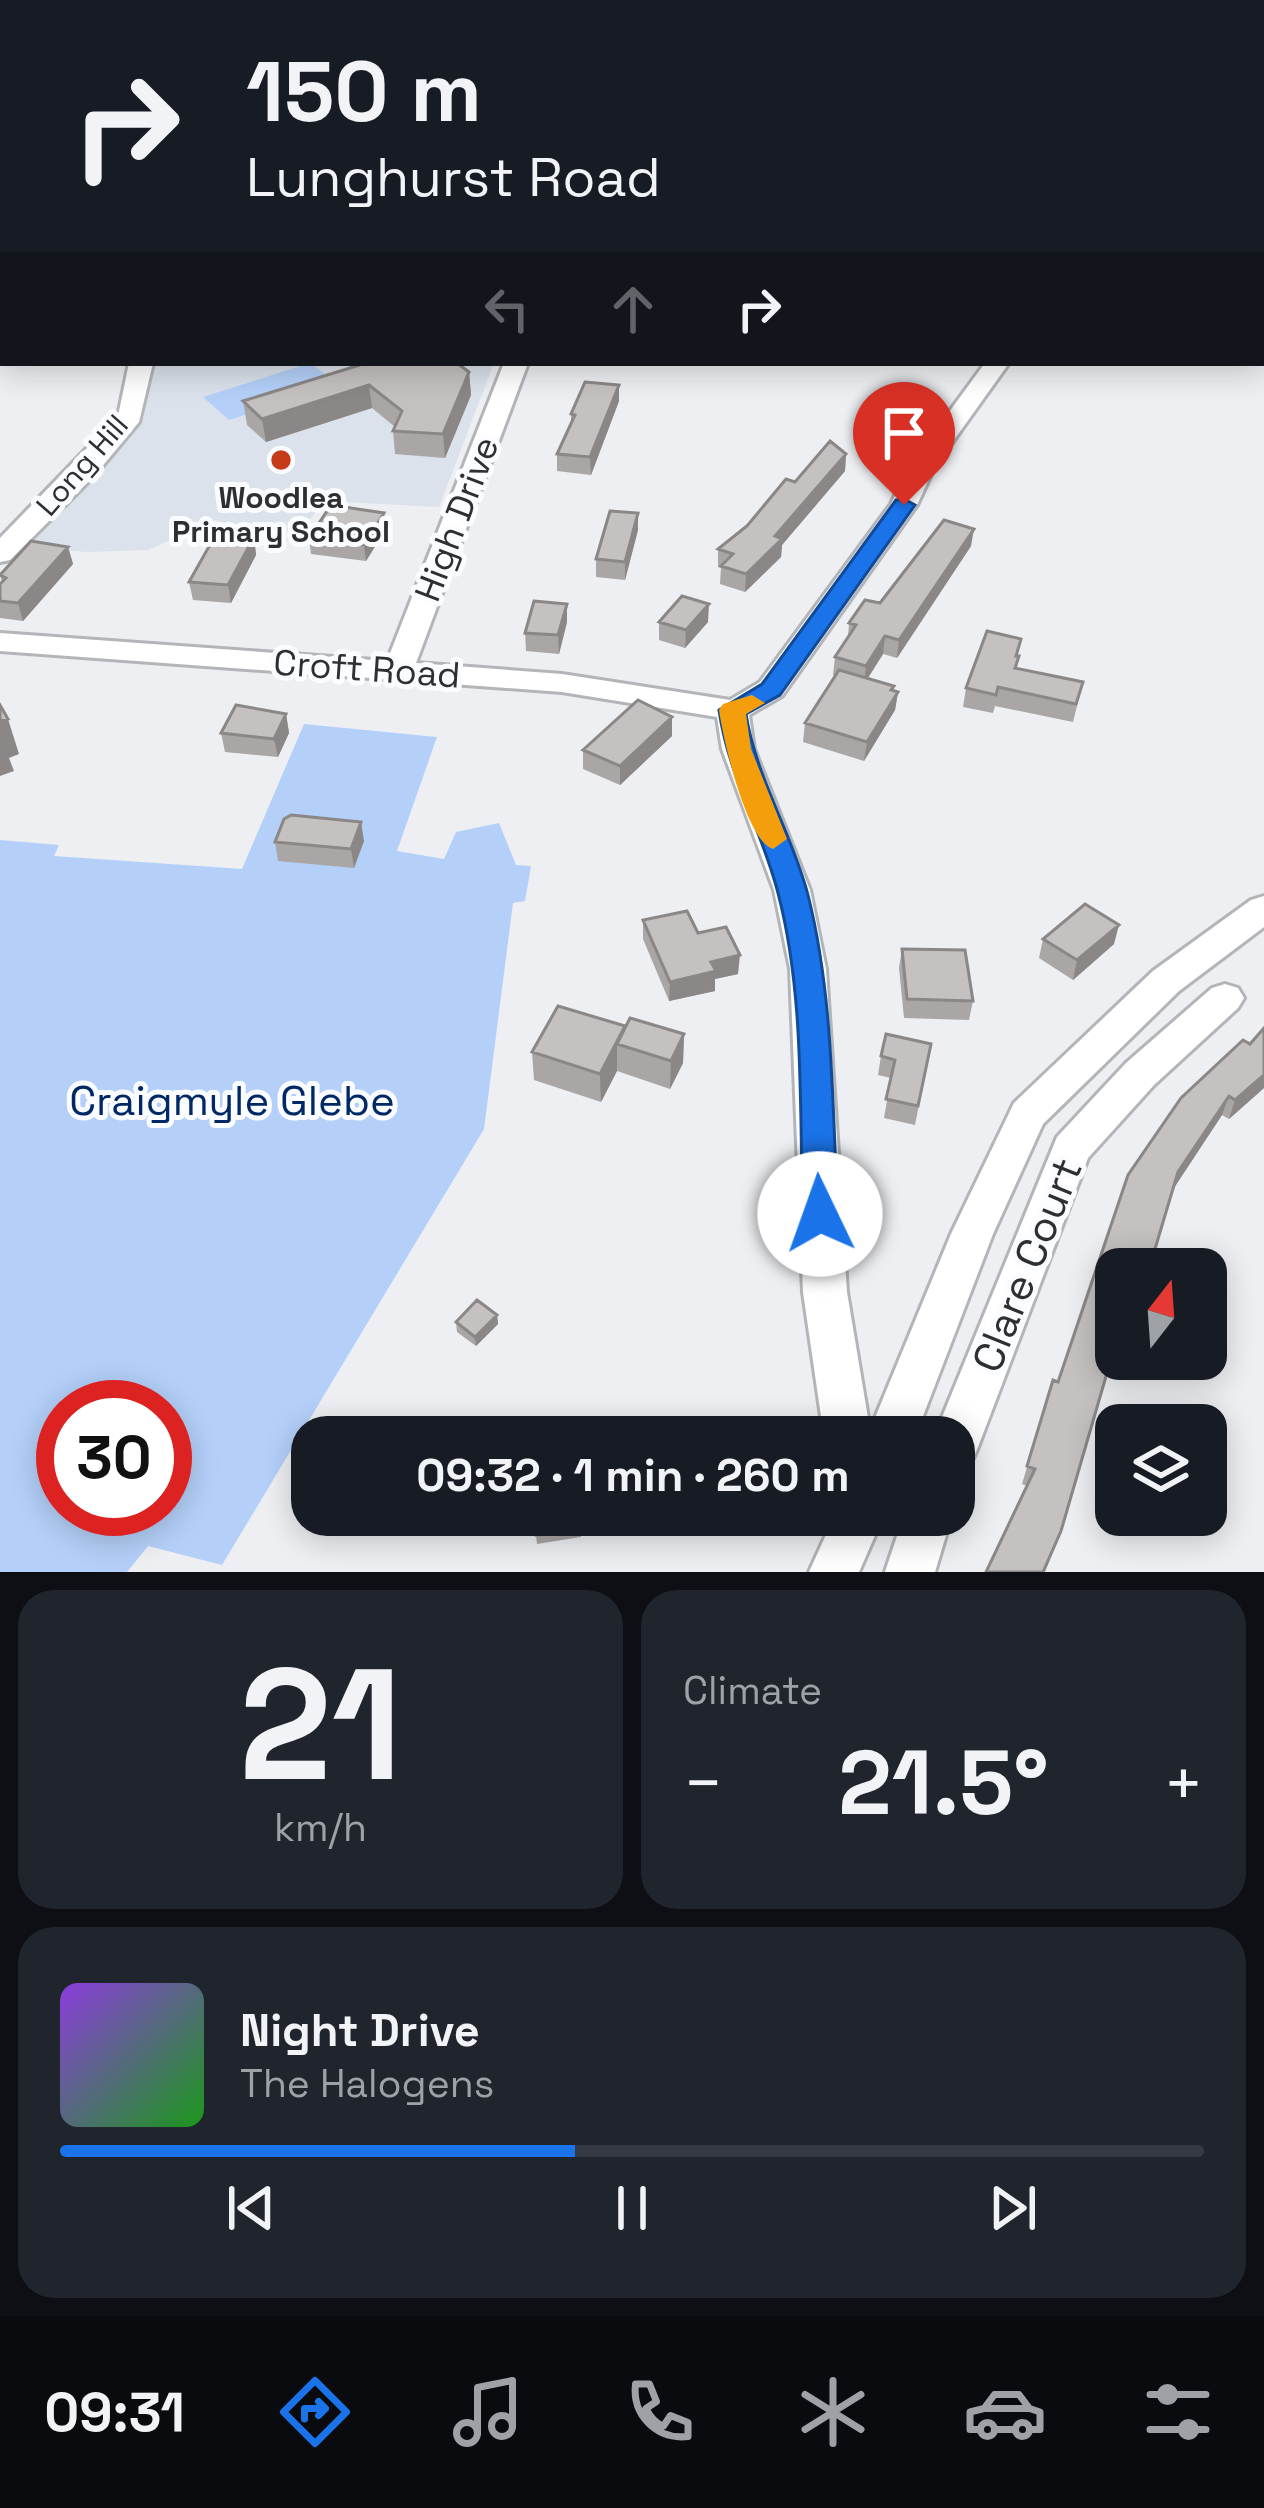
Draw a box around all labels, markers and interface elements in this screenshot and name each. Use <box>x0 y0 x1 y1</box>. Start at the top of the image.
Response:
text: 150 m <box>246 38 482 146</box>
icon: right <box>48 48 204 204</box>
text: Lunghurst Road <box>246 143 661 212</box>
icon: left <box>474 276 540 342</box>
icon: ahead <box>600 276 666 342</box>
icon: right <box>726 276 792 342</box>
pin <box>853 382 955 505</box>
icon: arrive <box>871 400 937 466</box>
street label: Long Hill <box>27 406 137 524</box>
street label: High Drive <box>405 430 509 608</box>
marker: Woodlea Primary School <box>268 447 294 473</box>
place label: Woodlea Primary School <box>172 478 390 551</box>
street label: Croft Road <box>272 640 462 698</box>
park label: Craigmyle Glebe <box>69 1074 395 1127</box>
street label: Clare Court <box>960 1150 1094 1380</box>
position arrow <box>757 1151 883 1277</box>
north arrow <box>1095 1248 1227 1380</box>
map controls <box>1095 1248 1227 1536</box>
speed limit sign: 30 <box>36 1380 192 1536</box>
button: layers <box>1095 1404 1227 1536</box>
text: 09:32 · 1 min · 260 m <box>416 1447 850 1504</box>
text: 21 <box>239 1625 402 1825</box>
text: Climate <box>683 1666 822 1715</box>
text: 21.5° <box>838 1725 1049 1840</box>
text: − <box>683 1741 724 1825</box>
text: + <box>1163 1741 1204 1825</box>
text: km/h <box>274 1803 367 1852</box>
text: Night Drive <box>240 2002 480 2059</box>
text: The Halogens <box>240 2059 494 2108</box>
icon: previous <box>218 2175 284 2241</box>
icon: pause <box>599 2175 665 2241</box>
icon: next <box>980 2175 1046 2241</box>
icon: directions <box>273 2370 357 2454</box>
icon: music <box>446 2370 530 2454</box>
icon: phone <box>618 2370 702 2454</box>
icon: climate <box>791 2370 875 2454</box>
icon: car <box>963 2370 1047 2454</box>
icon: filters <box>1136 2370 1220 2454</box>
text: 09:31 <box>44 2378 185 2447</box>

